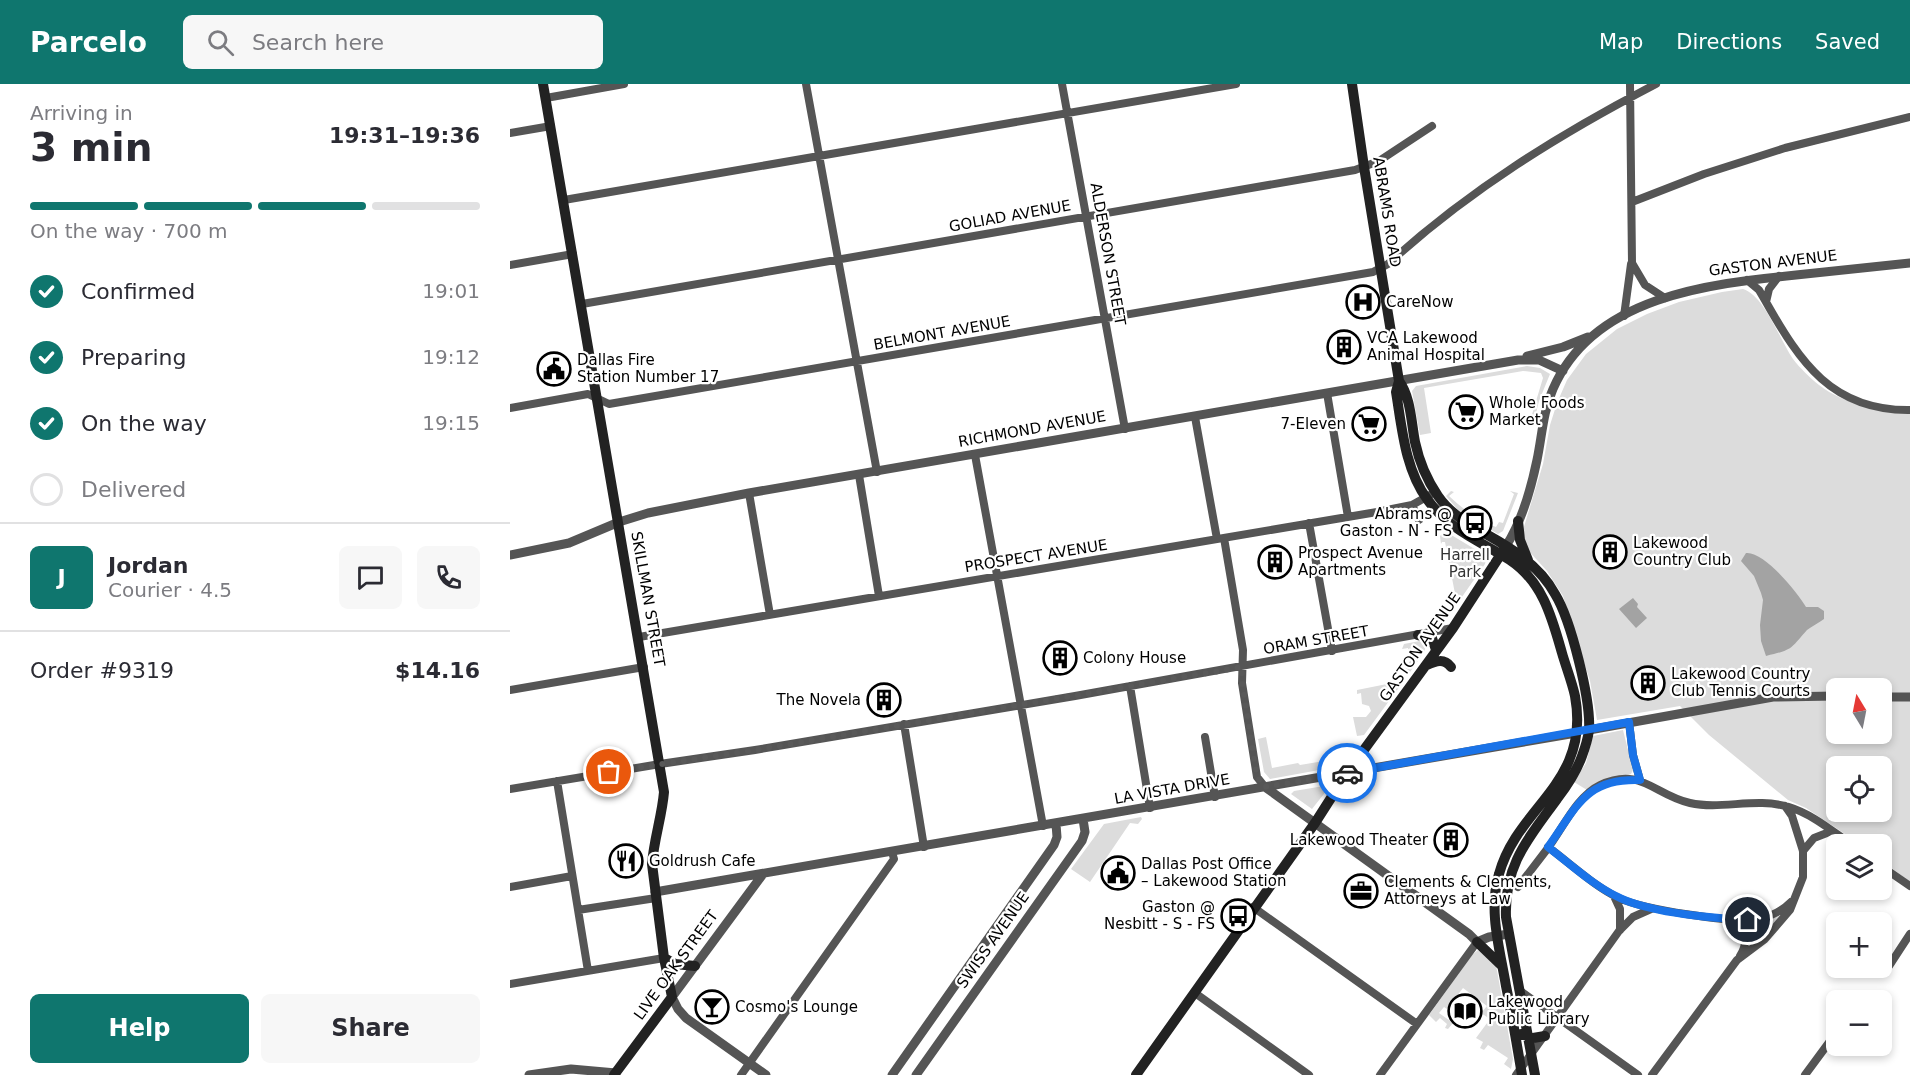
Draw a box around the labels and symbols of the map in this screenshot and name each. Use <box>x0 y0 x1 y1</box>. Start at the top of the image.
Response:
street label: ABRAMS ROAD <box>1369 155 1405 269</box>
street label: ALDERSON STREET <box>1087 181 1130 328</box>
street label: GOLIAD AVENUE <box>948 196 1072 236</box>
street label: GASTON AVENUE <box>1708 246 1838 280</box>
hospital icon: CareNow <box>1345 284 1381 320</box>
place label: CareNow <box>1386 293 1453 311</box>
street label: BELMONT AVENUE <box>872 312 1012 354</box>
building icon: VCA Lakewood Animal Hospital <box>1326 329 1362 365</box>
place label: VCA Lakewood Animal Hospital <box>1367 329 1485 364</box>
public building icon: Dallas Fire Station Number 17 <box>536 351 572 387</box>
place label: Dallas Fire Station Number 17 <box>577 351 719 386</box>
supermarket icon: Whole Foods Market <box>1448 394 1484 430</box>
place label: Whole Foods Market <box>1489 394 1585 429</box>
supermarket icon: 7-Eleven <box>1351 406 1387 442</box>
street label: RICHMOND AVENUE <box>957 407 1107 451</box>
place label: 7-Eleven <box>1281 415 1346 433</box>
place label: Abrams @ Gaston - N - FS <box>1340 505 1452 540</box>
bus stop icon: Abrams @ Gaston - N - FS <box>1457 505 1493 541</box>
street label: SKILLMAN STREET <box>627 530 669 669</box>
building icon: Lakewood Country Club <box>1592 534 1628 570</box>
place label: Lakewood Country Club <box>1633 534 1731 569</box>
street label: PROSPECT AVENUE <box>963 536 1109 576</box>
building icon: Prospect Avenue Apartments <box>1257 544 1293 580</box>
place label: Prospect Avenue Apartments <box>1298 544 1423 579</box>
park label: Harrell Park <box>1440 546 1490 581</box>
street label: GASTON AVENUE <box>1376 589 1464 705</box>
street label: ORAM STREET <box>1262 622 1371 658</box>
building icon: Colony House <box>1042 640 1078 676</box>
place label: Colony House <box>1083 649 1186 667</box>
building icon: Lakewood Country Club Tennis Courts <box>1630 665 1666 701</box>
place label: Lakewood Country Club Tennis Courts <box>1671 665 1811 700</box>
north arrow <box>1826 678 1892 744</box>
building icon: The Novela <box>866 682 902 718</box>
place label: The Novela <box>775 691 861 709</box>
courier <box>1317 743 1377 803</box>
pin <box>583 746 634 797</box>
street label: LA VISTA DRIVE <box>1113 770 1231 808</box>
building icon: Lakewood Theater <box>1433 822 1469 858</box>
place label: Lakewood Theater <box>1290 831 1429 849</box>
restaurant icon: Goldrush Cafe <box>608 843 644 879</box>
place label: Goldrush Cafe <box>649 852 755 870</box>
public building icon: Dallas Post Office – Lakewood Station <box>1100 855 1136 891</box>
place label: Dallas Post Office – Lakewood Station <box>1141 855 1286 890</box>
office icon: Clements & Clements, Attorneys at Law <box>1343 873 1379 909</box>
place label: Clements & Clements, Attorneys at Law <box>1384 873 1552 908</box>
street label: SWISS AVENUE <box>953 888 1033 992</box>
pin <box>1722 894 1773 945</box>
place label: Gaston @ Nesbitt - S - FS <box>1104 898 1215 933</box>
bus stop icon: Gaston @ Nesbitt - S - FS <box>1220 898 1256 934</box>
street label: LIVE OAK STREET <box>630 906 722 1023</box>
bar icon: Cosmo's Lounge <box>694 989 730 1025</box>
library icon: Lakewood Public Library <box>1447 993 1483 1029</box>
place label: Lakewood Public Library <box>1488 993 1590 1028</box>
place label: Cosmo's Lounge <box>735 998 858 1016</box>

